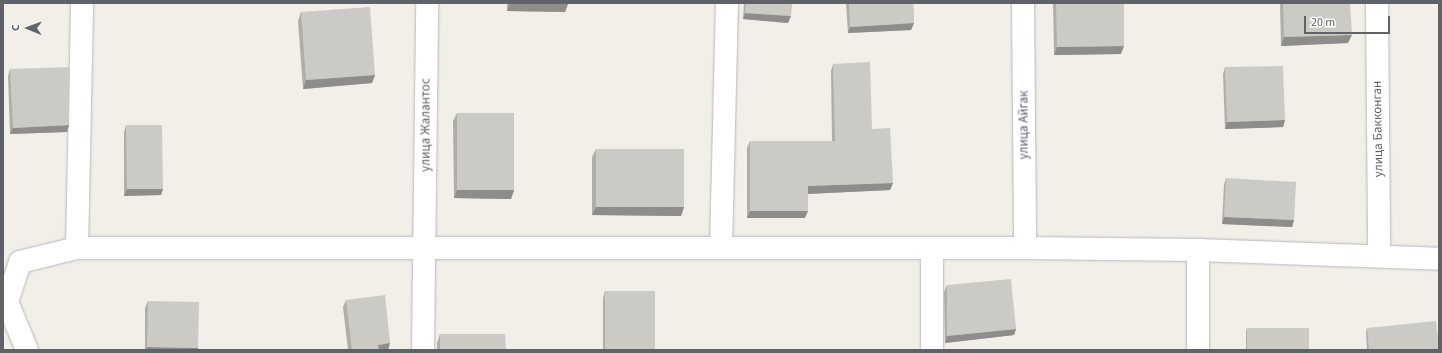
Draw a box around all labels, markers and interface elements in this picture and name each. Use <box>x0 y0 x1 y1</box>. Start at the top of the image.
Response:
north arrow <box>8 8 48 48</box>
scale bar <box>1306 8 1392 34</box>
text: 20 m <box>1311 14 1335 31</box>
text: С <box>8 24 23 31</box>
street label: улица Жалантос <box>418 78 434 172</box>
street label: улица Бакконган <box>1369 81 1387 177</box>
street label: улица Айгак <box>1016 91 1032 159</box>

